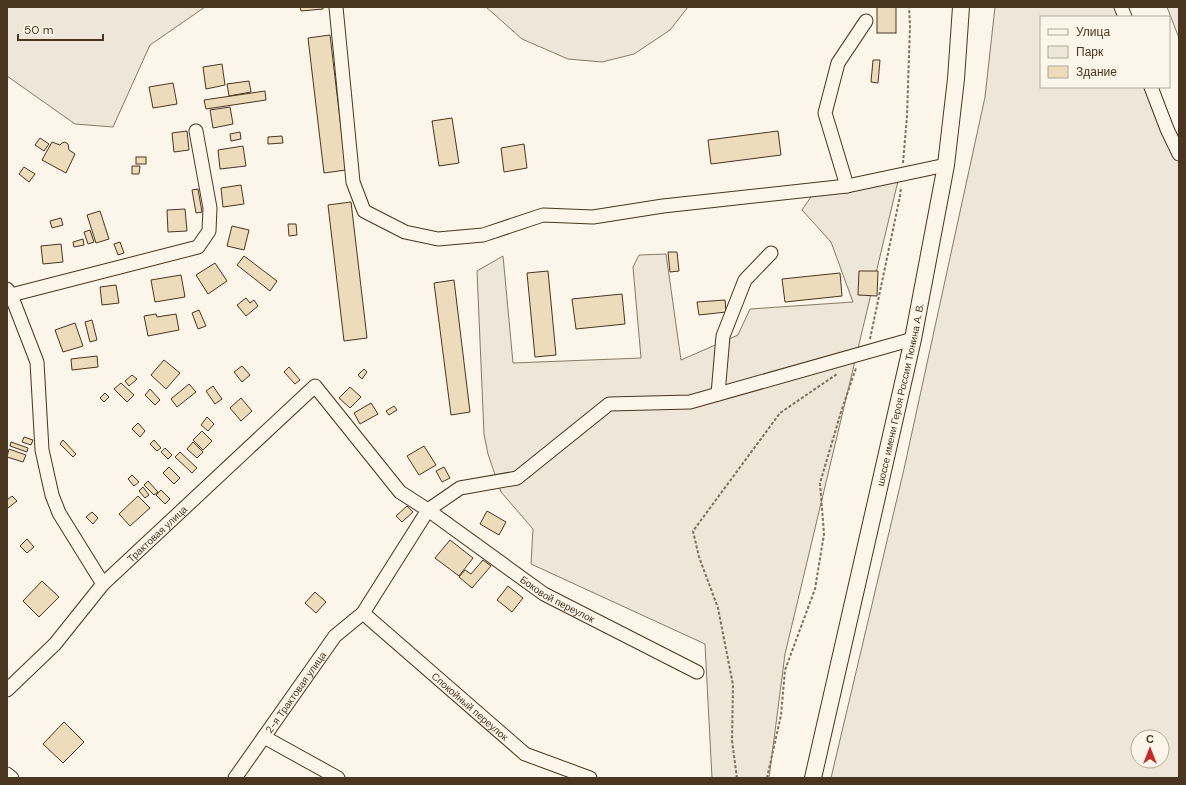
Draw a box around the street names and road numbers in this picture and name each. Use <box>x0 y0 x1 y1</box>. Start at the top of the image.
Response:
street label: шоссе имени Героя России Тюнина А. В. <box>873 302 926 487</box>
street label: Трактовая улица <box>124 502 190 565</box>
street label: Боковой переулок <box>518 572 598 626</box>
street label: 2-я Трактовая улица <box>262 648 329 735</box>
street label: Спокойный переулок <box>429 669 512 744</box>

